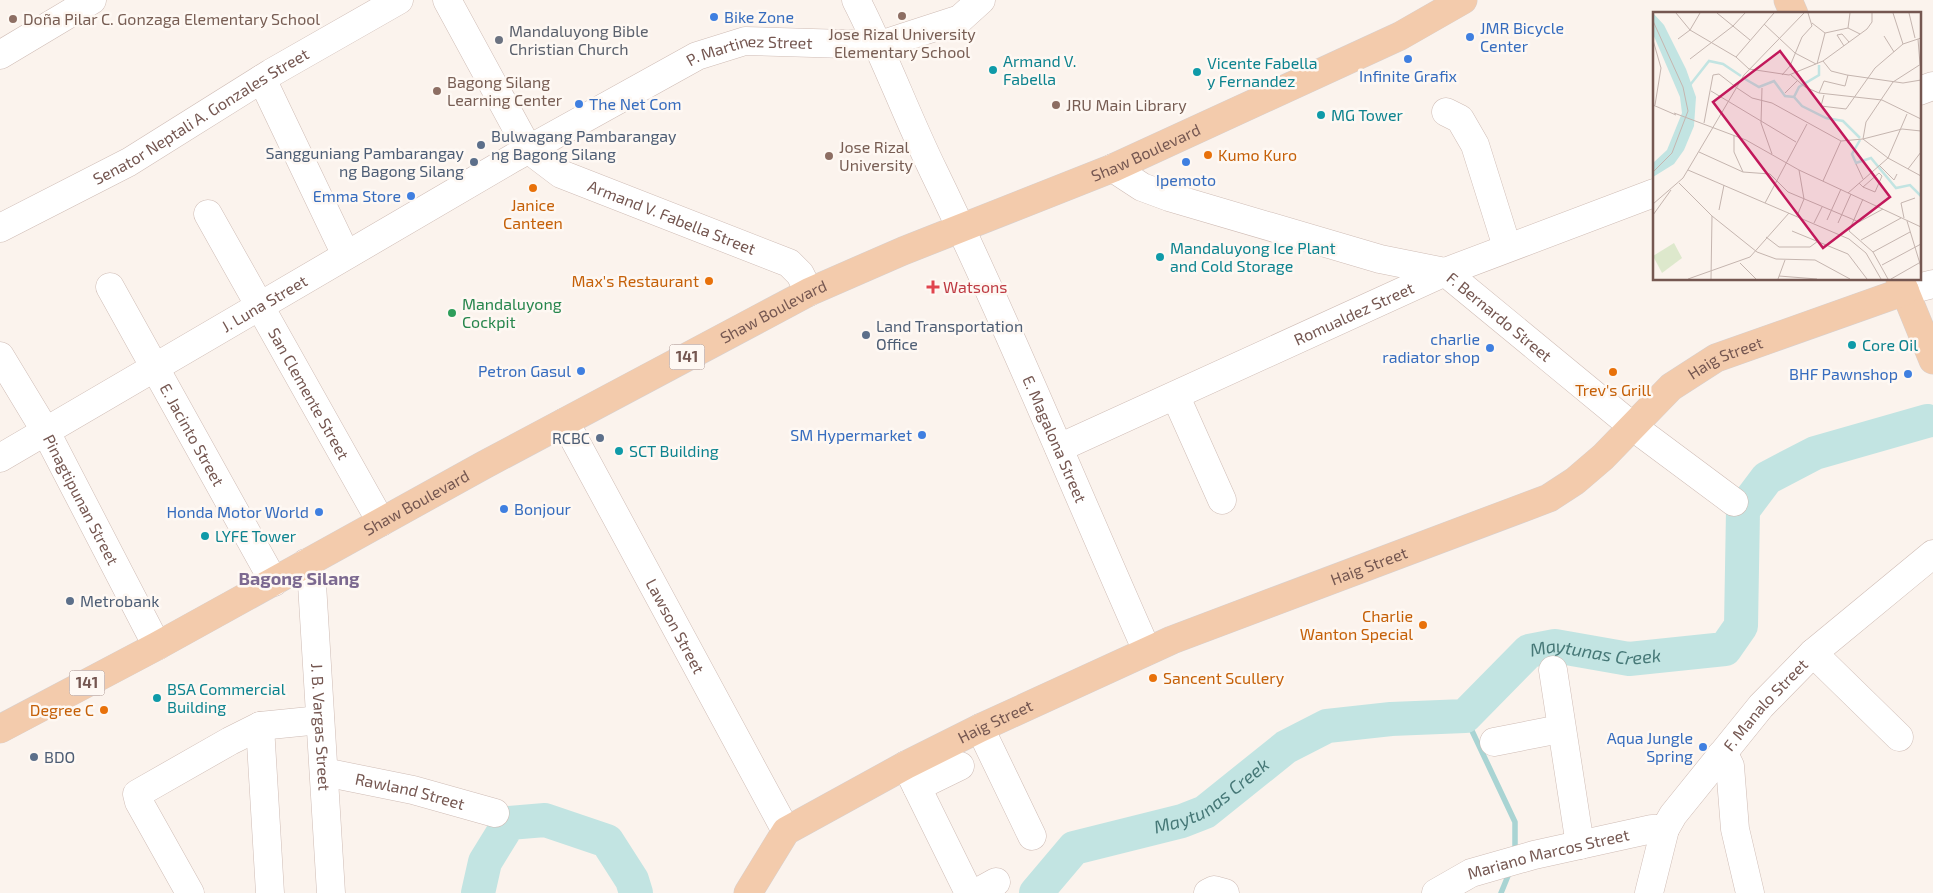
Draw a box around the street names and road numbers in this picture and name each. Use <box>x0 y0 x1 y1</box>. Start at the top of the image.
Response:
street label: P. Martinez Street <box>682 31 813 69</box>
street label: Senator Neptali A. Gonzales Street <box>89 44 312 188</box>
street label: Shaw Boulevard <box>1088 119 1203 185</box>
street label: Armand V. Fabella Street <box>586 176 759 258</box>
street label: F. Bernardo Street <box>1443 268 1556 365</box>
street label: J. Luna Street <box>218 271 310 336</box>
street label: Shaw Boulevard <box>717 276 829 347</box>
street label: Romualdez Street <box>1291 278 1417 349</box>
street label: San Clemente Street <box>265 324 354 462</box>
street label: Haig Street <box>1684 332 1765 383</box>
road number: 141 <box>670 344 704 370</box>
street label: E. Magalona Street <box>1019 372 1091 505</box>
street label: E. Jacinto Street <box>156 380 229 489</box>
street label: Pinagtipunan Street <box>40 431 123 568</box>
street label: Shaw Boulevard <box>360 465 472 539</box>
street label: Haig Street <box>1328 542 1410 588</box>
street label: Lawson Street <box>642 575 709 677</box>
street label: F. Manalo Street <box>1719 654 1811 754</box>
street label: J. B. Vargas Street <box>308 662 335 791</box>
road number: 141 <box>70 670 104 696</box>
street label: Haig Street <box>954 695 1035 747</box>
street label: Rawland Street <box>354 769 467 813</box>
street label: Mariano Marcos Street <box>1465 824 1631 883</box>

